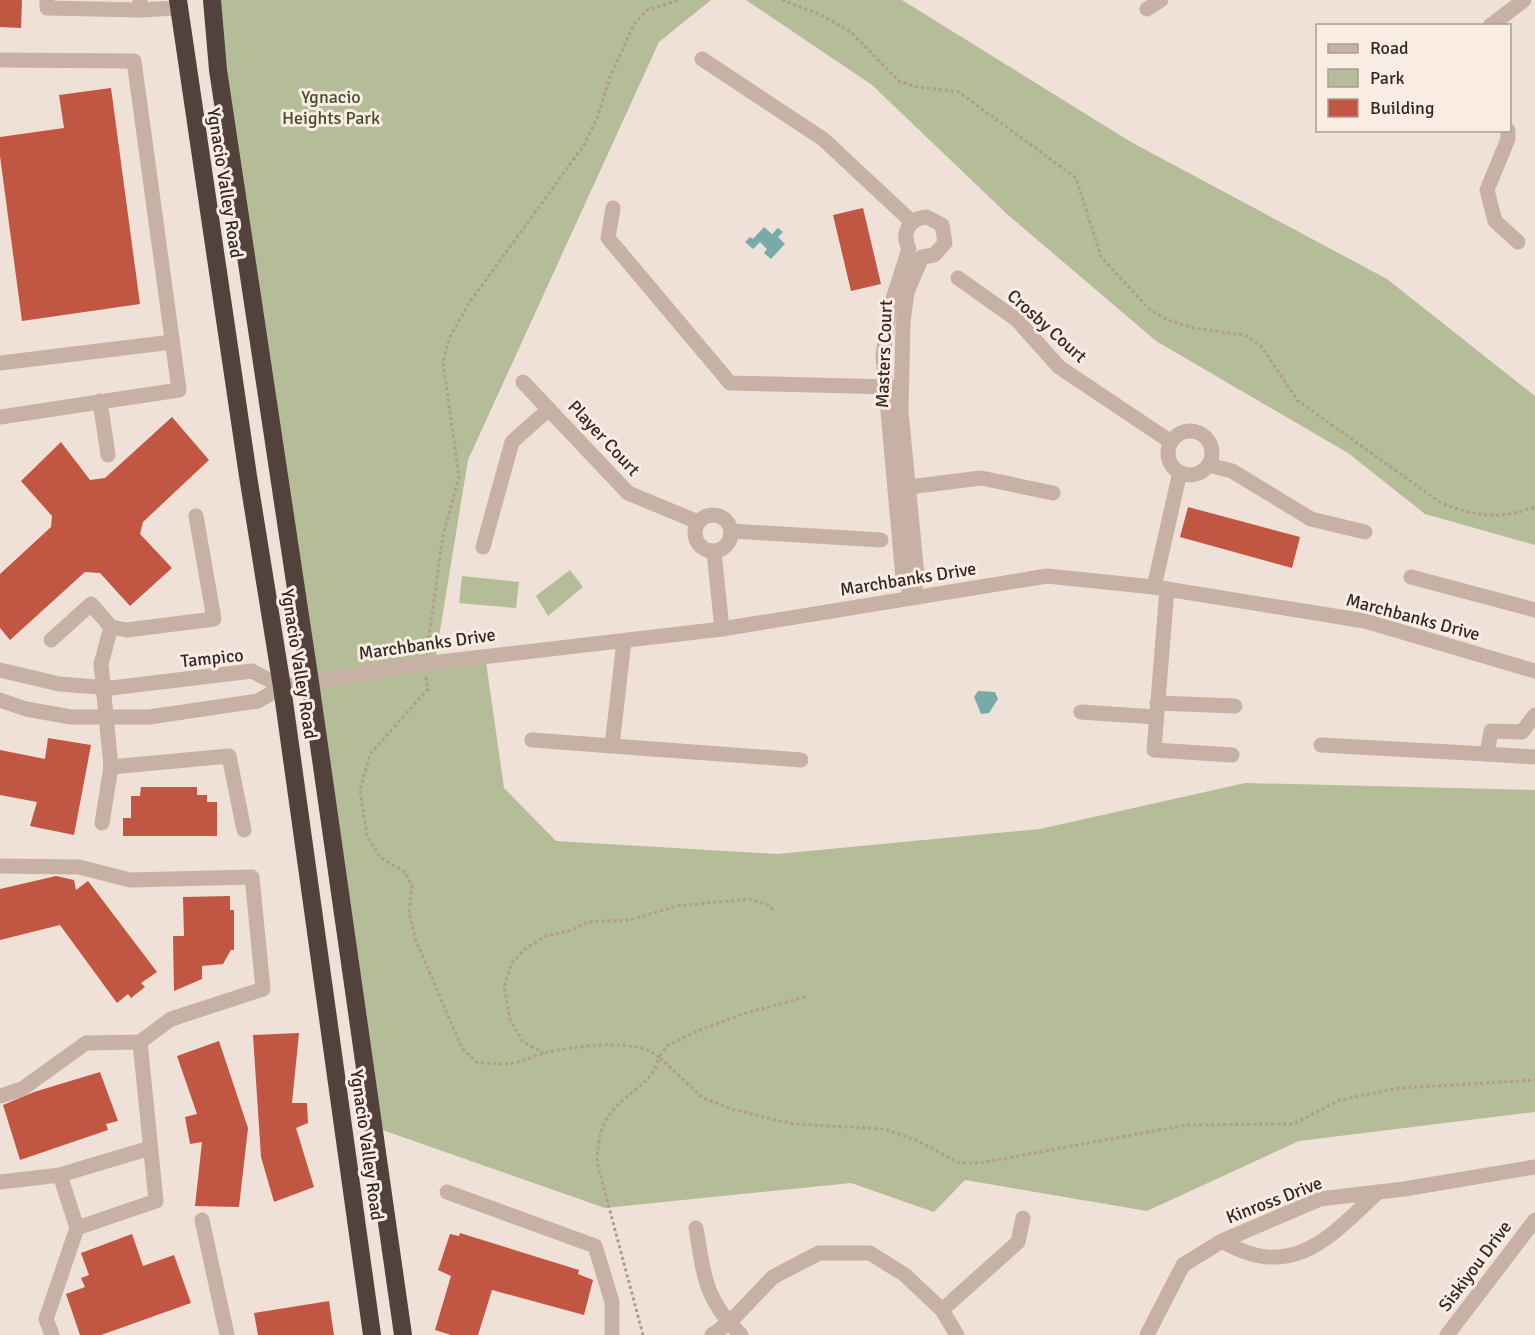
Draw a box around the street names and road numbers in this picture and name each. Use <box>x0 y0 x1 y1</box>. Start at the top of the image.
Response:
street label: Ygnacio Valley Road <box>202 106 248 260</box>
street label: Crosby Court <box>1003 285 1091 367</box>
street label: Masters Court <box>871 299 897 409</box>
street label: Player Court <box>563 396 645 480</box>
street label: Marchbanks Drive <box>838 557 978 601</box>
street label: Ygnacio Valley Road <box>276 587 322 741</box>
street label: Marchbanks Drive <box>1344 589 1482 645</box>
street label: Marchbanks Drive <box>357 624 497 664</box>
street label: Tampico <box>179 644 245 672</box>
street label: Ygnacio Valley Road <box>346 1068 388 1222</box>
street label: Kinross Drive <box>1223 1172 1325 1228</box>
street label: Siskiyou Drive <box>1434 1216 1516 1316</box>

